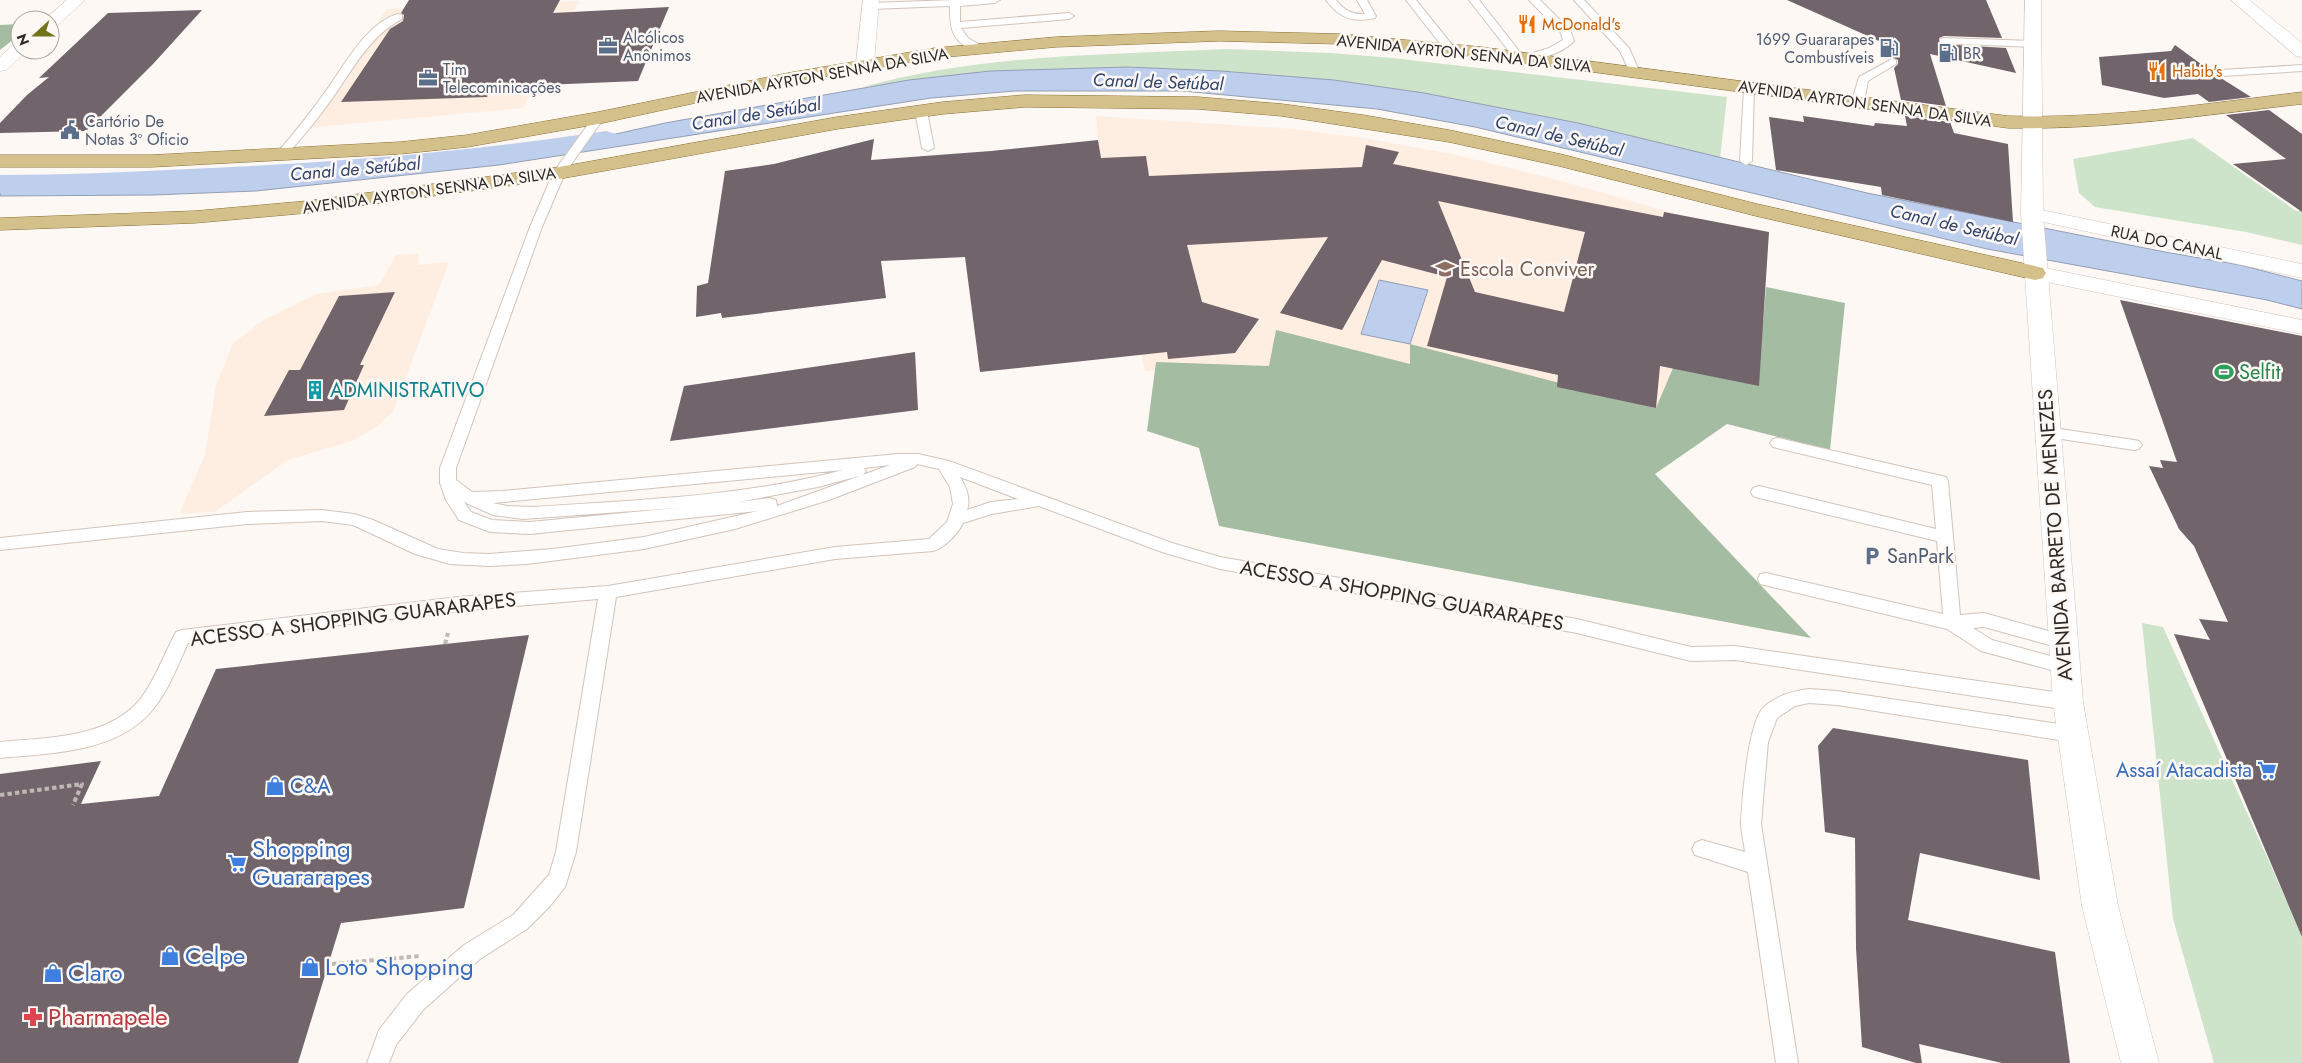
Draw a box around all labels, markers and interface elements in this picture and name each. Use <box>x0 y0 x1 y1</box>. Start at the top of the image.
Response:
north arrow <box>10 10 60 60</box>
restaurant icon: McDonald's <box>1516 13 1538 35</box>
place label: McDonald's <box>1542 13 1621 36</box>
place label: Alcólicos Anônimos <box>623 26 691 67</box>
place label: 1699 Guararapes Combustíveis <box>1756 28 1874 69</box>
street label: AVENIDA AYRTON SENNA DA SILVA <box>1336 29 1593 78</box>
text: N <box>12 31 34 48</box>
office icon: Alcólicos Anônimos <box>597 35 619 57</box>
fuel station icon: 1699 Guararapes Combustíveis <box>1878 37 1900 59</box>
street label: AVENIDA AYRTON SENNA DA SILVA <box>694 42 950 109</box>
fuel station icon: BR <box>1937 42 1959 64</box>
place label: BR <box>1963 42 1981 65</box>
place label: Tim Telecominicações <box>443 58 561 99</box>
restaurant icon: Habib's <box>2146 60 2168 82</box>
place label: Habib's <box>2172 60 2222 83</box>
office icon: Tim Telecominicações <box>417 67 439 89</box>
water label: Canal de Setúbal <box>1092 67 1225 97</box>
street label: AVENIDA AYRTON SENNA DA SILVA <box>1737 74 1993 133</box>
water label: Canal de Setúbal <box>689 91 824 137</box>
water label: Canal de Setúbal <box>1492 109 1627 164</box>
place label: Cartório De Notas 3º Oficio <box>85 110 189 151</box>
public building icon: Cartório De Notas 3º Oficio <box>59 119 81 141</box>
water label: Canal de Setúbal <box>289 150 422 188</box>
street label: AVENIDA AYRTON SENNA DA SILVA <box>301 161 558 220</box>
water label: Canal de Setúbal <box>1887 198 2022 253</box>
street label: RUA DO CANAL <box>2109 219 2226 266</box>
place label: Escola Conviver <box>1460 255 1595 284</box>
school or university icon: Escola Conviver <box>1434 258 1456 280</box>
place label: Selfit <box>2239 358 2281 387</box>
sports icon: Selfit <box>2213 361 2235 383</box>
place label: ADMINISTRATIVO <box>330 376 484 405</box>
building icon: ADMINISTRATIVO <box>304 379 326 401</box>
street label: AVENIDA BARRETO DE MENEZES <box>2031 388 2080 682</box>
place label: SanPark <box>1887 542 1954 571</box>
parking icon: SanPark <box>1861 545 1883 567</box>
street label: ACESSO A SHOPPING GUARARAPES <box>1238 553 1566 638</box>
street label: ACESSO A SHOPPING GUARARAPES <box>188 585 518 654</box>
place label: Assaí Atacadista <box>2116 756 2252 785</box>
supermarket icon: Assaí Atacadista <box>2256 759 2278 781</box>
place label: C&A <box>290 772 331 801</box>
shop icon: C&A <box>264 775 286 797</box>
place label: Shopping Guararapes <box>252 831 370 894</box>
supermarket icon: Shopping Guararapes <box>226 852 248 874</box>
place label: Celpe <box>185 938 245 973</box>
shop icon: Celpe <box>159 945 181 967</box>
place label: Loto Shopping <box>325 949 474 984</box>
place label: Claro <box>68 955 122 990</box>
shop icon: Loto Shopping <box>299 956 321 978</box>
shop icon: Claro <box>42 962 64 984</box>
place label: Pharmapele <box>48 999 168 1034</box>
pharmacy icon: Pharmapele <box>22 1006 44 1028</box>

